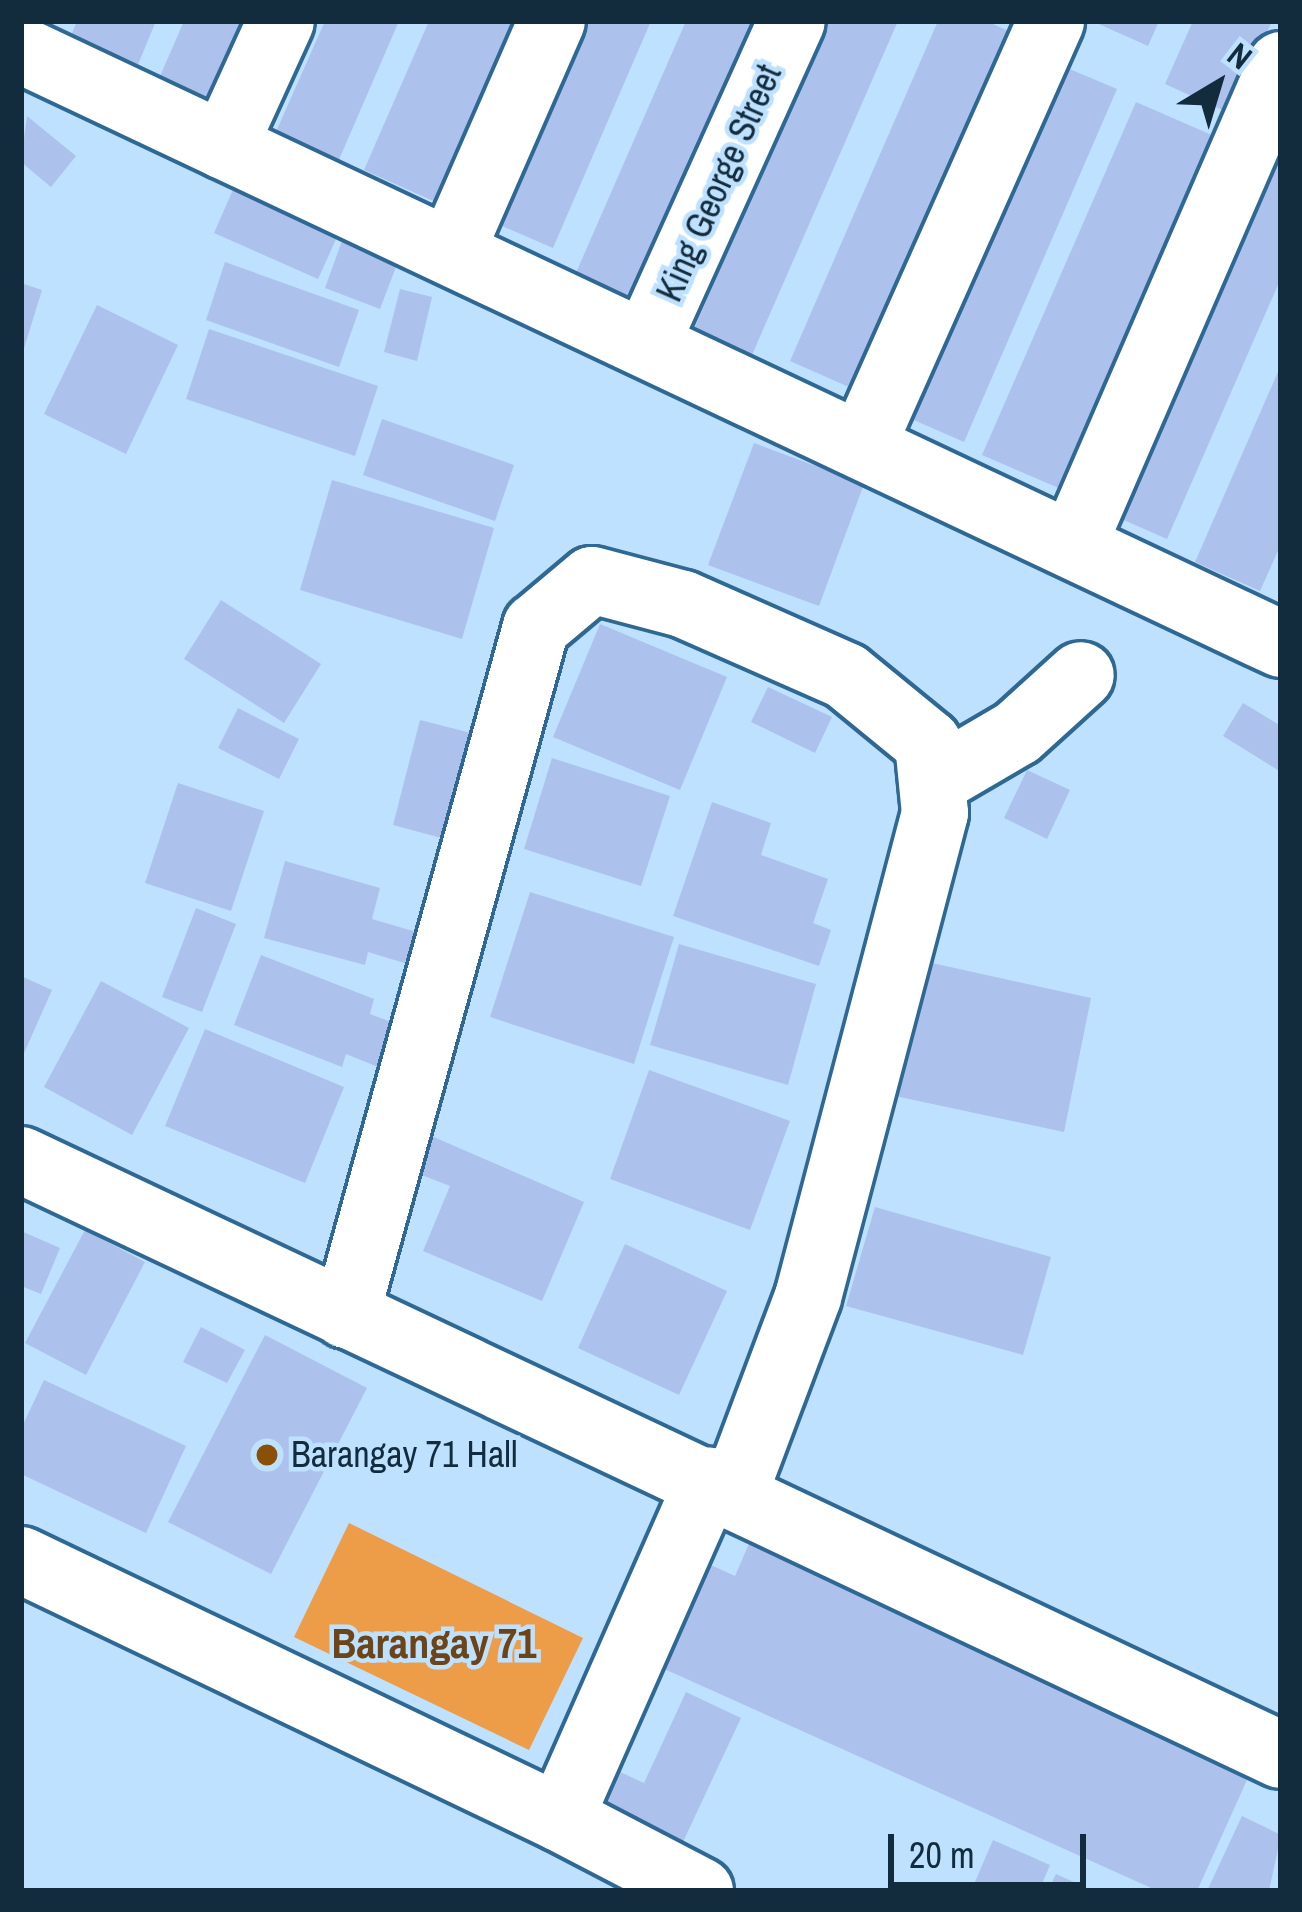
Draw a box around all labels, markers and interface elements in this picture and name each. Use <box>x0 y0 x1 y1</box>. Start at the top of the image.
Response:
north arrow <box>1158 24 1278 144</box>
text: N <box>1219 32 1261 79</box>
street label: King George Street <box>648 58 790 308</box>
place label: Barangay 71 Hall <box>291 1433 517 1477</box>
marker: Barangay 71 Hall <box>254 1442 280 1468</box>
district label: Barangay 71 <box>332 1618 536 1668</box>
scale bar <box>894 1810 1092 1884</box>
text: 20 m <box>909 1831 975 1879</box>

